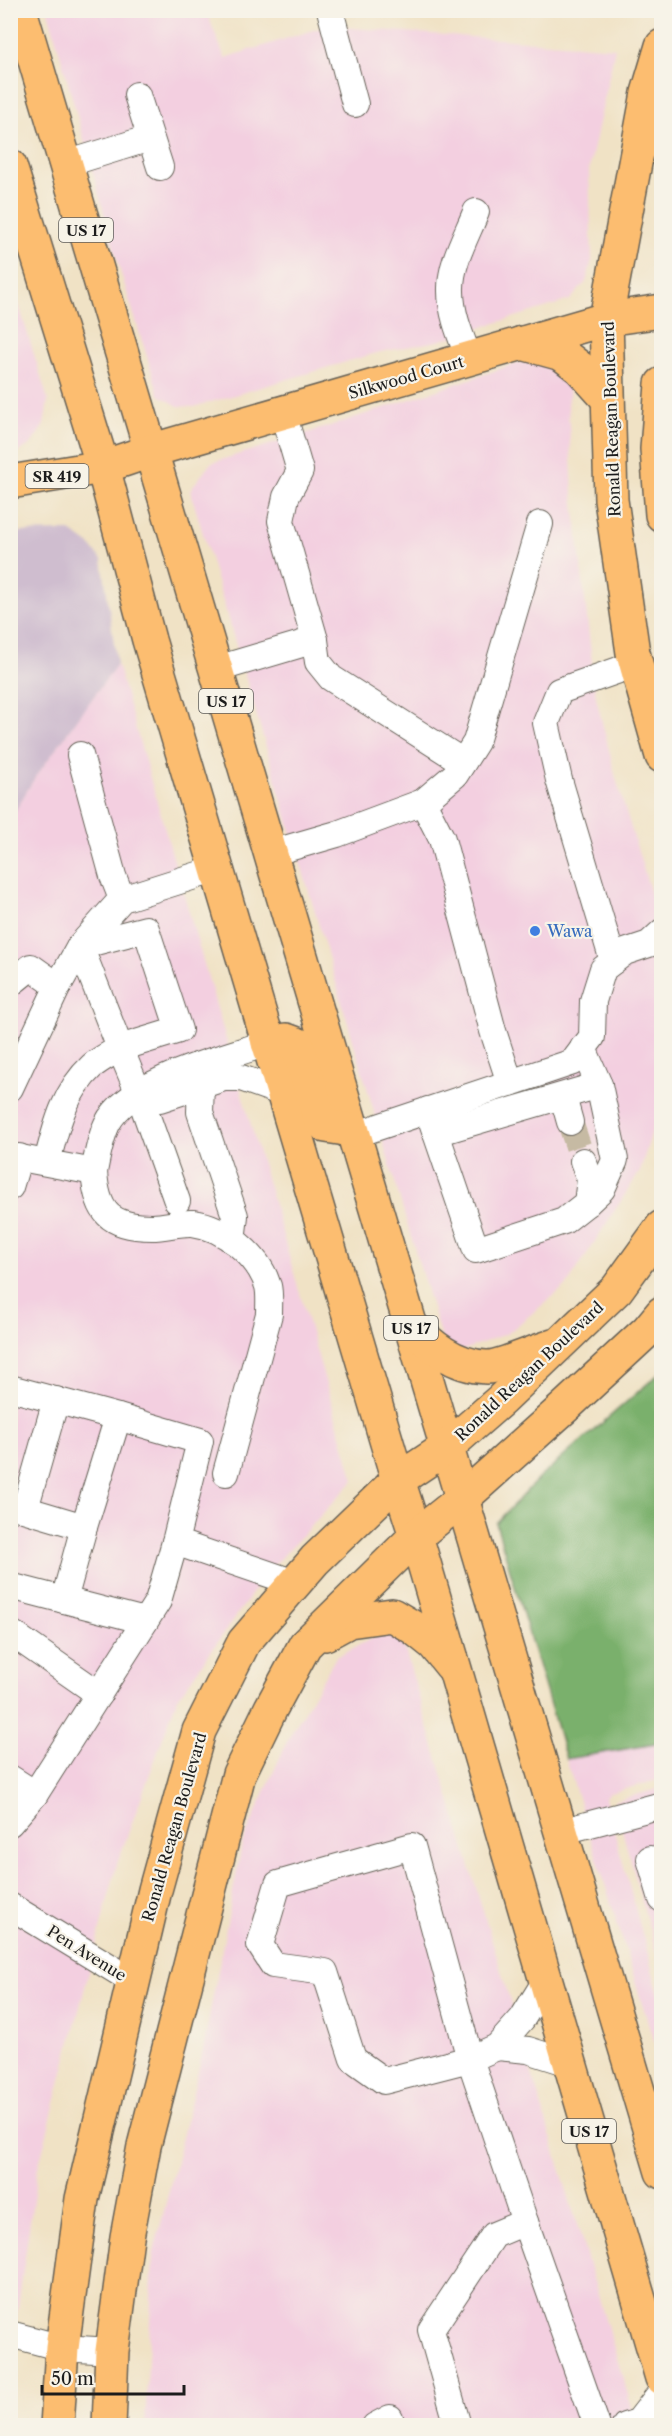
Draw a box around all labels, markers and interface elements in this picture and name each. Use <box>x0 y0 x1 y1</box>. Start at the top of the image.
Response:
road number: US 17 <box>59 218 113 242</box>
street label: Ronald Reagan Boulevard <box>598 321 624 517</box>
street label: Silkwood Court <box>346 351 466 403</box>
road number: SR 419 <box>26 464 88 488</box>
road number: US 17 <box>199 689 253 713</box>
place label: Wawa <box>546 921 593 941</box>
marker: Wawa <box>528 924 542 938</box>
street label: Ronald Reagan Boulevard <box>451 1297 608 1445</box>
road number: US 17 <box>384 1316 438 1340</box>
street label: Ronald Reagan Boulevard <box>137 1730 211 1924</box>
street label: Pen Avenue <box>44 1921 130 1985</box>
road number: US 17 <box>562 2119 616 2143</box>
scale bar <box>42 2358 184 2396</box>
text: 50 m <box>51 2368 94 2390</box>

